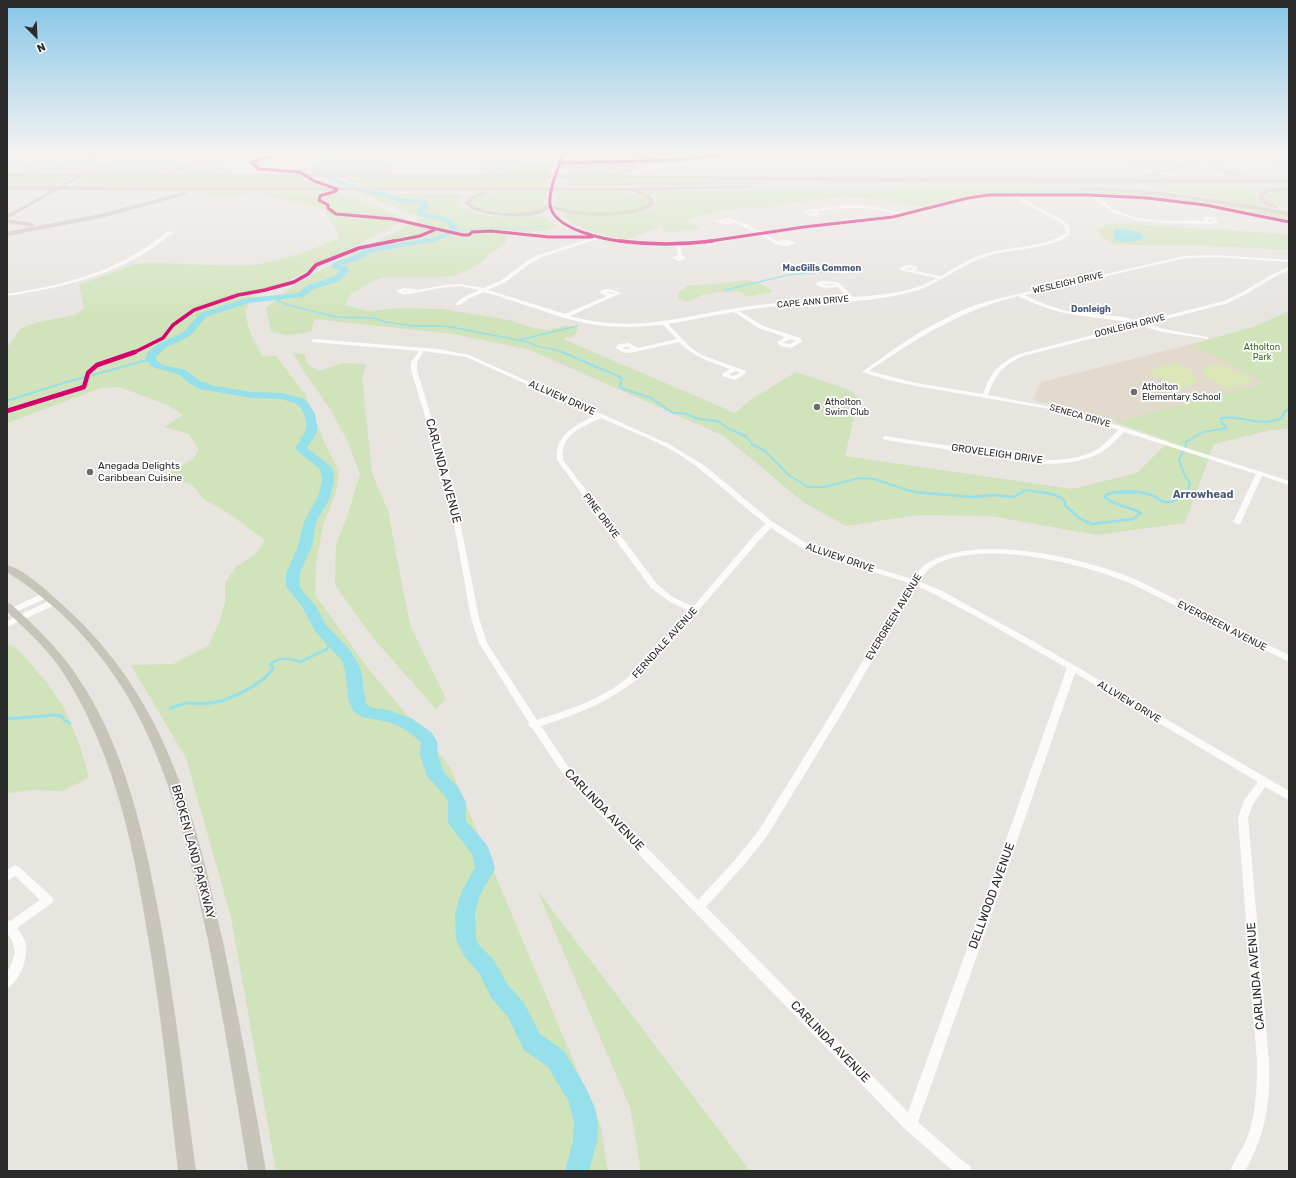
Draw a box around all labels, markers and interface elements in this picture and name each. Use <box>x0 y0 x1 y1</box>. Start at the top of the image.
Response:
north arrow <box>16 16 56 56</box>
text: N <box>35 40 47 55</box>
district label: MacGills Common <box>783 263 861 273</box>
street label: WESLEIGH DRIVE <box>1032 270 1104 296</box>
street label: CAPE ANN DRIVE <box>777 293 849 311</box>
district label: Donleigh <box>1071 304 1111 314</box>
street label: DONLEIGH DRIVE <box>1094 312 1166 340</box>
park label: Atholton Park <box>1244 342 1280 363</box>
street label: ALLVIEW DRIVE <box>527 378 597 418</box>
place label: Atholton Elementary School <box>1142 382 1221 403</box>
marker: Atholton Elementary School <box>1129 387 1139 397</box>
place label: Atholton Swim Club <box>825 397 869 418</box>
marker: Atholton Swim Club <box>812 402 822 412</box>
street label: SENECA DRIVE <box>1048 402 1112 430</box>
street label: CARLINDA AVENUE <box>422 417 464 525</box>
street label: GROVELEIGH DRIVE <box>951 442 1043 466</box>
place label: Anegada Delights Caribbean Cuisine <box>98 460 182 484</box>
marker: Anegada Delights Caribbean Cuisine <box>85 467 95 477</box>
district label: Arrowhead <box>1173 488 1233 502</box>
street label: PINE DRIVE <box>580 491 622 541</box>
street label: ALLVIEW DRIVE <box>804 541 876 575</box>
street label: EVERGREEN AVENUE <box>863 572 925 662</box>
street label: EVERGREEN AVENUE <box>1175 598 1269 654</box>
street label: FERNDALE AVENUE <box>630 605 700 681</box>
street label: ALLVIEW DRIVE <box>1095 678 1163 726</box>
street label: CARLINDA AVENUE <box>561 766 647 854</box>
street label: BROKEN LAND PARKWAY <box>168 783 218 921</box>
street label: DELLWOOD AVENUE <box>966 841 1018 951</box>
street label: CARLINDA AVENUE <box>1244 922 1268 1030</box>
street label: CARLINDA AVENUE <box>787 998 873 1086</box>

